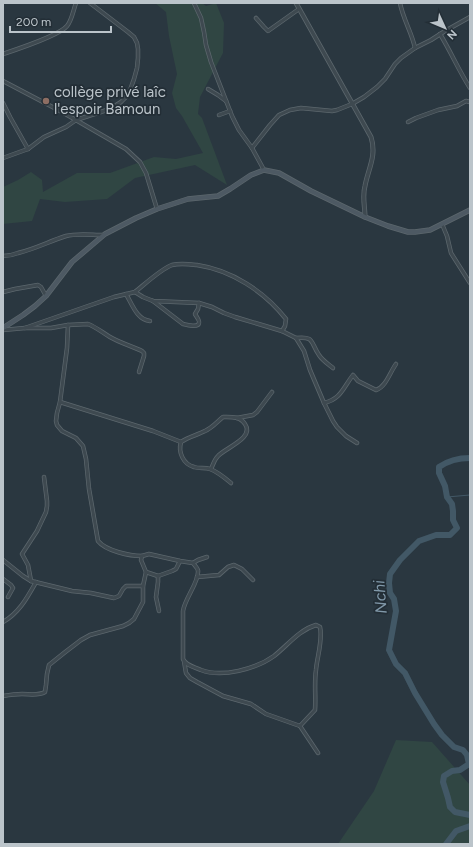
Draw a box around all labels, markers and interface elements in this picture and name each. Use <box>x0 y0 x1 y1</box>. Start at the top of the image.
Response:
scale bar <box>10 8 111 34</box>
north arrow <box>425 8 465 48</box>
text: 200 m <box>16 15 51 29</box>
text: N <box>444 27 459 42</box>
place label: collège privé laîc l'espoir Bamoun <box>54 83 166 118</box>
marker: collège privé laîc l'espoir Bamoun <box>41 96 51 106</box>
water label: Nchi <box>369 579 391 614</box>

